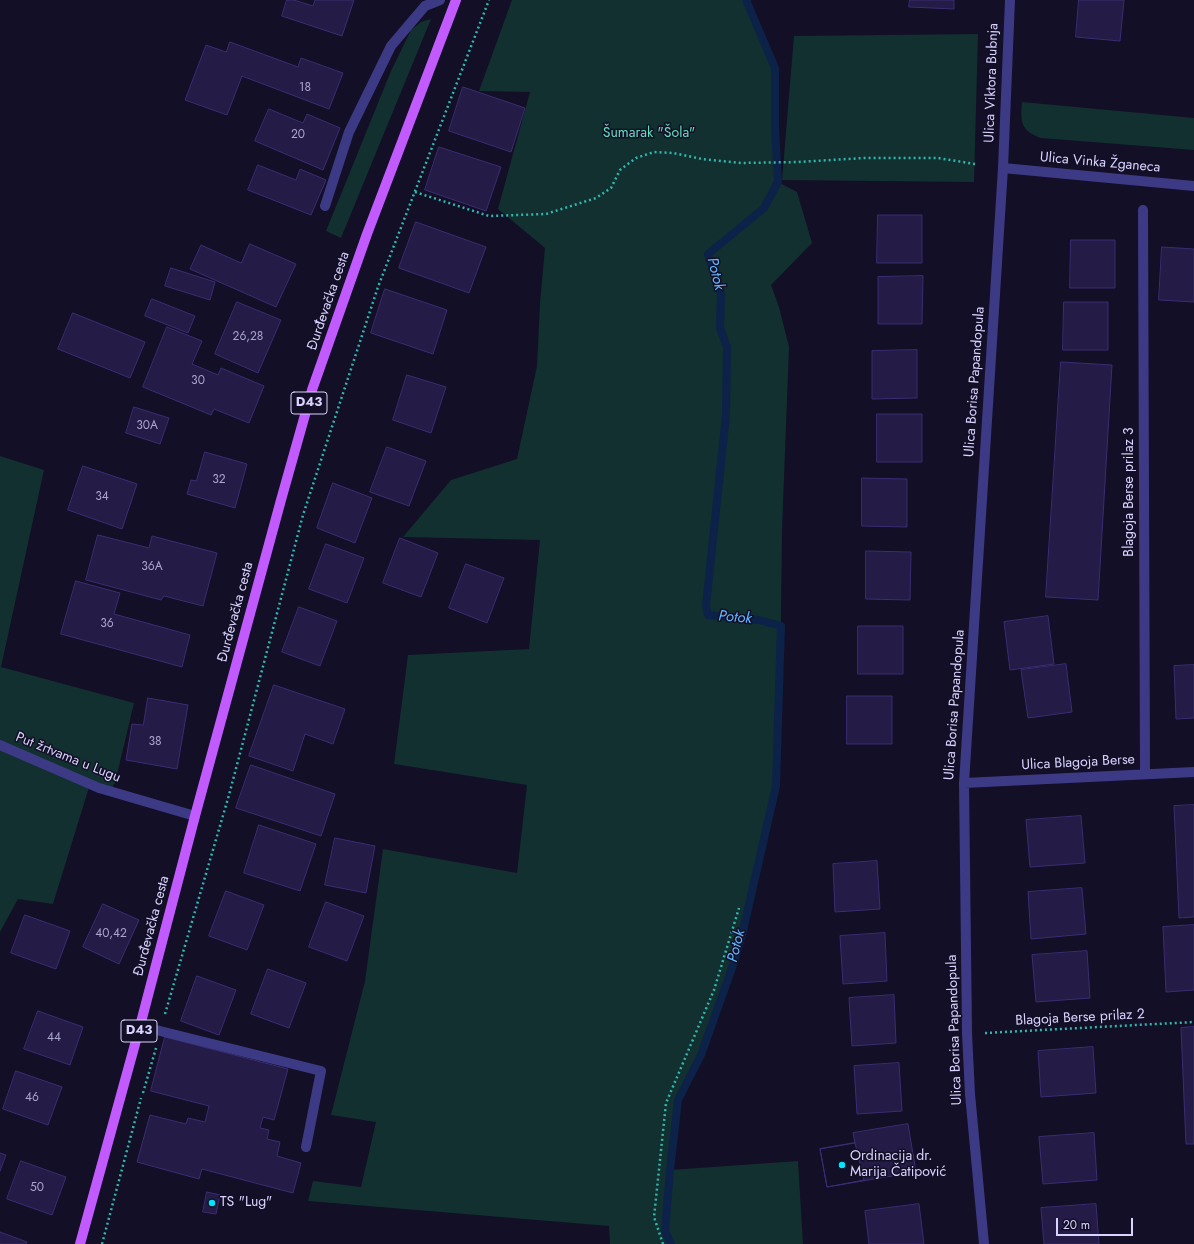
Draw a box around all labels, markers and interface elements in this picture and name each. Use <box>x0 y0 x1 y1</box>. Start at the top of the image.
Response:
street label: Ulica Viktora Bubnja <box>982 23 1002 143</box>
house number: 18 <box>299 81 311 95</box>
park label: Šumarak "Šola" <box>603 126 695 142</box>
house number: 20 <box>291 128 305 142</box>
street label: Ulica Vinka Žganeca <box>1039 149 1161 177</box>
street label: Đurđevačka cesta <box>304 250 354 352</box>
water label: Potok <box>702 256 728 292</box>
street label: Ulica Borisa Papandopula <box>961 306 989 458</box>
house number: 26,28 <box>233 330 263 344</box>
house number: 30 <box>191 374 205 388</box>
road number: D43 <box>291 392 327 414</box>
house number: 30A <box>136 419 158 433</box>
street label: Blagoja Berse prilaz 3 <box>1122 427 1138 557</box>
house number: 32 <box>212 473 226 487</box>
house number: 34 <box>95 490 109 504</box>
house number: 36A <box>141 560 163 574</box>
street label: Đurđevačka cesta <box>215 560 257 664</box>
water label: Potok <box>718 608 752 628</box>
house number: 36 <box>100 617 114 631</box>
street label: Ulica Borisa Papandopula <box>941 629 969 781</box>
street label: Put žrtvama u Lugu <box>13 729 123 787</box>
house number: 38 <box>148 735 162 749</box>
street label: Ulica Blagoja Berse <box>1021 752 1135 774</box>
street label: Đurđevačka cesta <box>131 874 173 978</box>
house number: 40,42 <box>95 927 127 941</box>
water label: Potok <box>724 928 750 964</box>
street label: Ulica Borisa Papandopula <box>944 954 966 1106</box>
street label: Blagoja Berse prilaz 2 <box>1015 1006 1145 1030</box>
road number: D43 <box>121 1020 157 1042</box>
house number: 44 <box>47 1031 61 1045</box>
house number: 46 <box>25 1091 39 1105</box>
place label: Ordinacija dr. Marija Čatipović <box>850 1149 946 1182</box>
marker: Ordinacija dr. Marija Čatipović <box>837 1160 847 1170</box>
house number: 50 <box>30 1181 44 1195</box>
place label: TS "Lug" <box>220 1195 272 1211</box>
marker: TS "Lug" <box>207 1198 217 1208</box>
scale bar <box>1058 1210 1135 1236</box>
text: 20 m <box>1063 1216 1090 1234</box>

